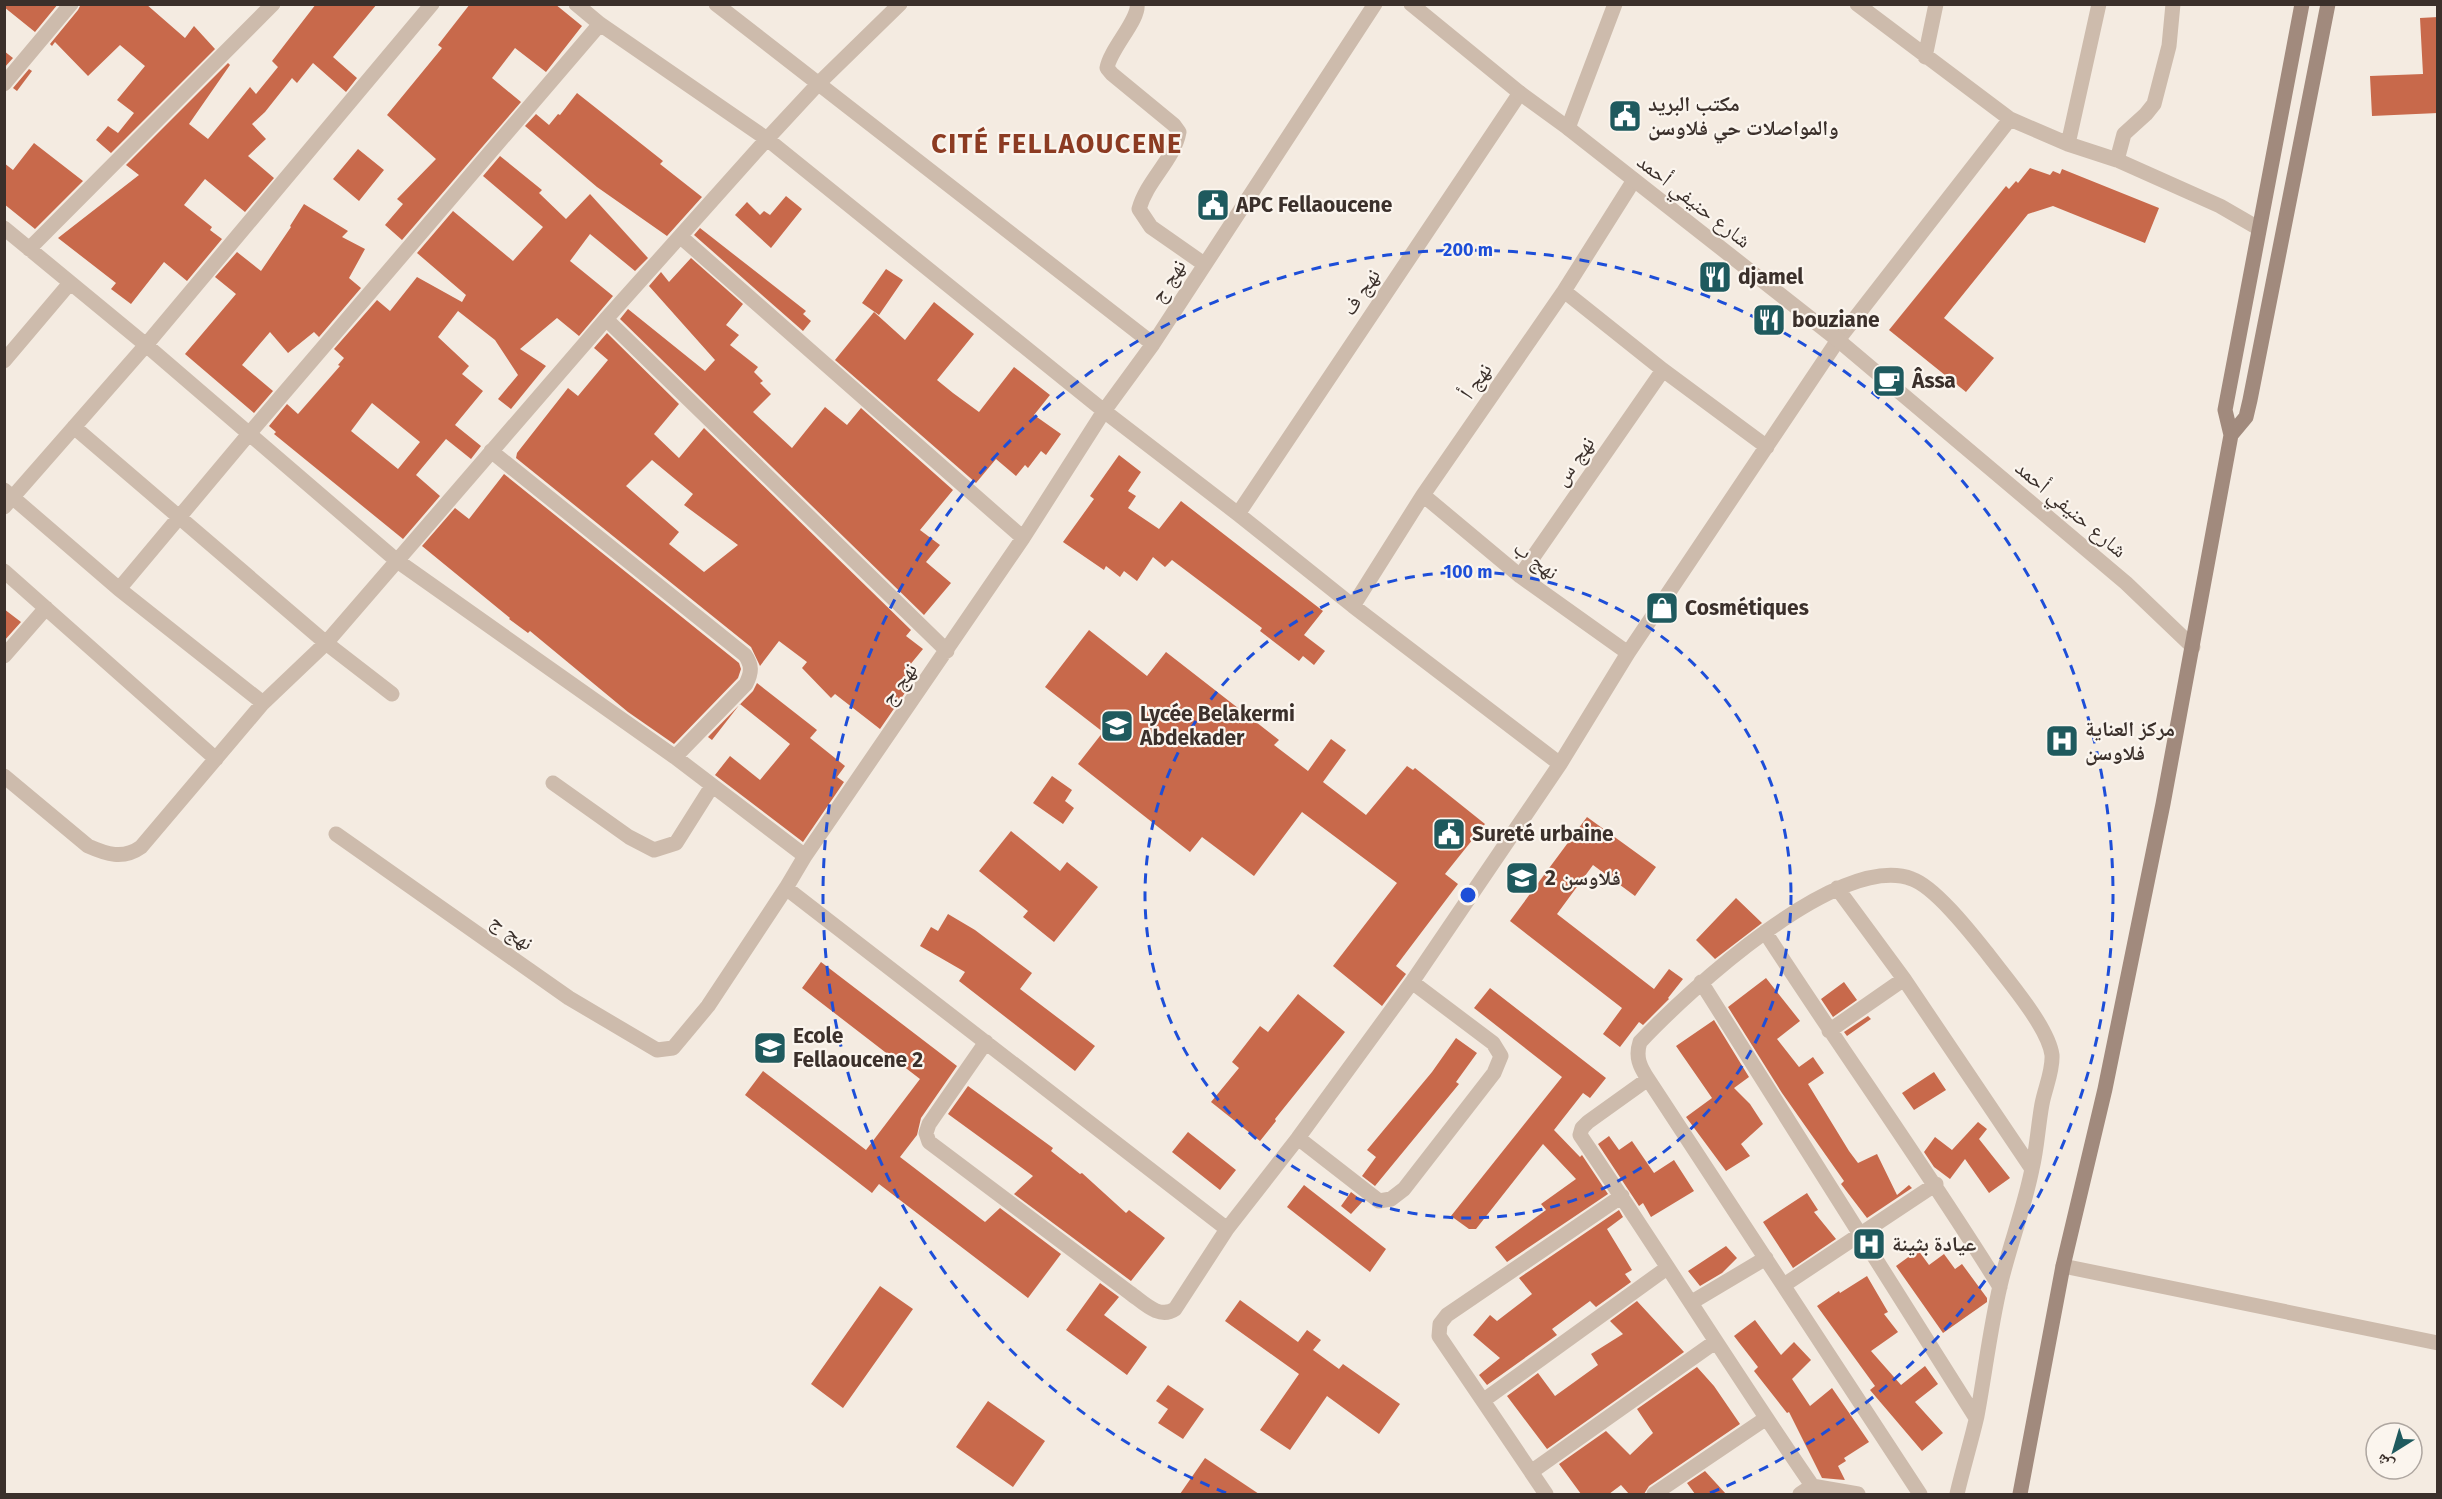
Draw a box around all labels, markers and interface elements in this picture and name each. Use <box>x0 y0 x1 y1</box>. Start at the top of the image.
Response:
place label: مكتب البريد والمواصلات حي فلاوسن <box>1648 91 1839 144</box>
public building icon: مكتب البريد والمواصلات حي فلاوسن <box>1607 98 1643 134</box>
district label: CITÉ FELLAOUCENE <box>931 126 1183 160</box>
street label: شارع حنيفي أحمد <box>1630 148 1756 256</box>
public building icon: APC Fellaoucene <box>1195 187 1231 223</box>
place label: APC Fellaoucene <box>1235 192 1393 218</box>
text: 200 m <box>1443 239 1493 261</box>
street label: نهج ج <box>1144 254 1192 308</box>
restaurant icon: djamel <box>1697 259 1733 295</box>
street label: نهج ف <box>1336 264 1386 320</box>
place label: djamel <box>1738 264 1804 290</box>
restaurant icon: bouziane <box>1751 302 1787 338</box>
place label: bouziane <box>1792 307 1880 333</box>
street label: نهج أ <box>1454 358 1498 404</box>
cafe icon: Âssa <box>1871 363 1907 399</box>
place label: Âssa <box>1911 367 1956 394</box>
street label: نهج س <box>1548 431 1600 491</box>
street label: شارع حنيفي أحمد <box>2008 455 2132 566</box>
street label: نهج ب <box>1508 535 1564 585</box>
text: 100 m <box>1444 561 1492 583</box>
shop icon: Cosmétiques <box>1644 590 1680 626</box>
place label: Cosmétiques <box>1685 595 1809 621</box>
street label: نهج ج <box>875 657 923 711</box>
place label: Lycée Belakermi Abdekader <box>1139 701 1295 751</box>
school or university icon: Lycée Belakermi Abdekader <box>1099 708 1135 744</box>
place label: مركز العناية فلاوسن <box>2085 716 2175 766</box>
hospital icon: مركز العناية فلاوسن <box>2044 723 2080 759</box>
public building icon: Sureté urbaine <box>1431 816 1467 852</box>
place label: Sureté urbaine <box>1472 821 1614 847</box>
school or university icon: فلاوسن 2 <box>1504 860 1540 896</box>
place label: فلاوسن 2 <box>1545 865 1621 891</box>
centre of rings <box>1458 885 1478 905</box>
street label: نهج ج <box>485 908 539 956</box>
place label: Ecole Fellaoucene 2 <box>793 1023 923 1073</box>
school or university icon: Ecole Fellaoucene 2 <box>752 1030 788 1066</box>
hospital icon: عيادة بثينة <box>1851 1226 1887 1262</box>
place label: عيادة بثينة <box>1892 1231 1976 1257</box>
north arrow <box>2364 1421 2424 1481</box>
text: ش <box>2373 1450 2398 1475</box>

